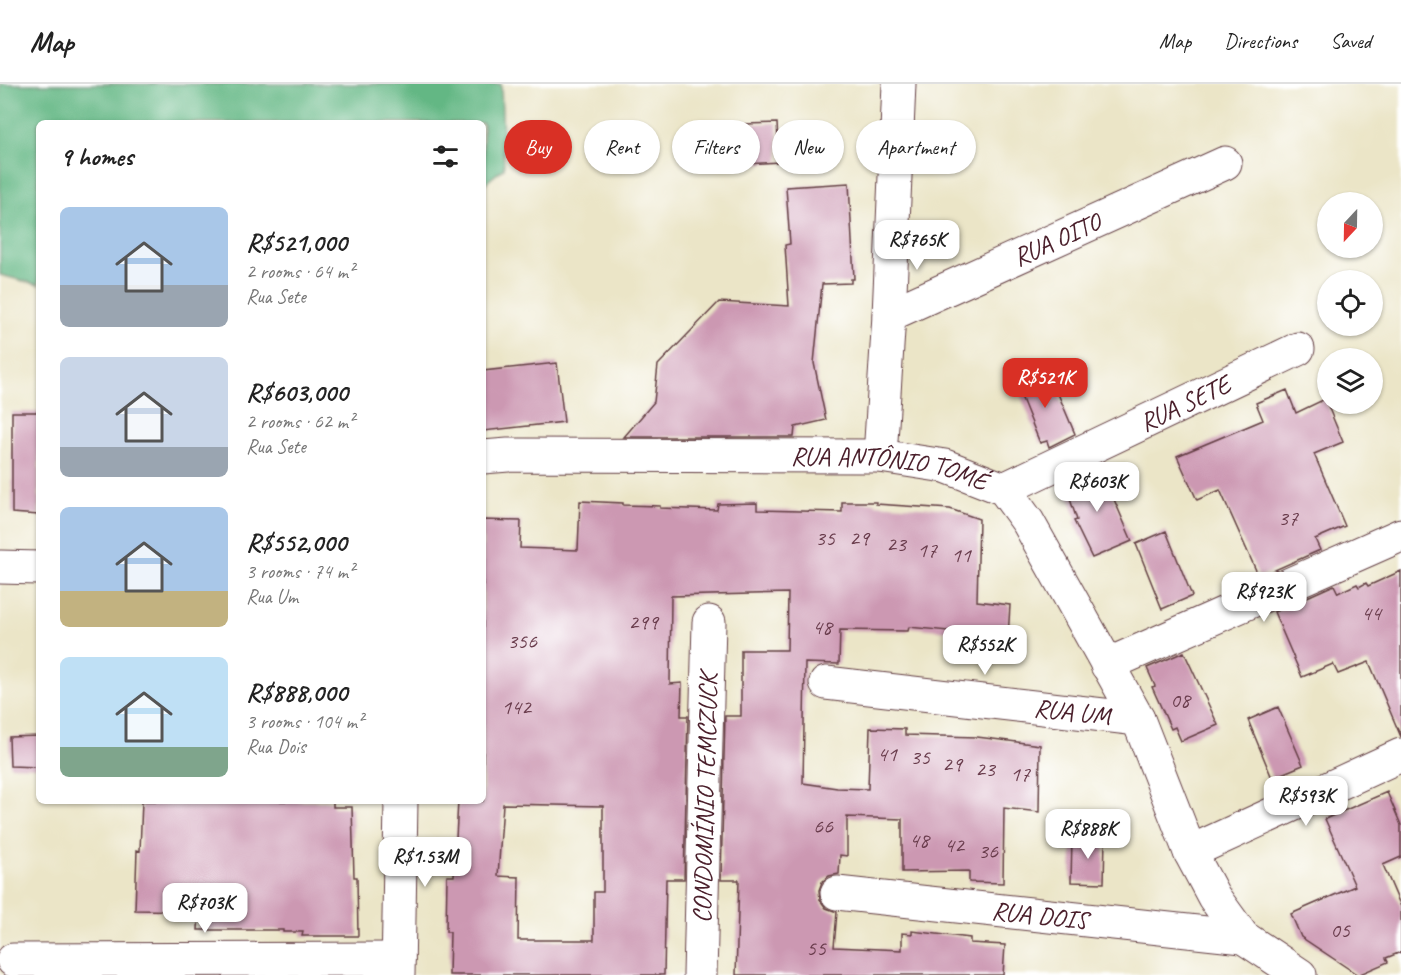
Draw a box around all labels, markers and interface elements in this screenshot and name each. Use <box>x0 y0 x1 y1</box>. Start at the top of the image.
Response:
text: Map <box>30 24 73 59</box>
text: Map <box>1159 28 1191 54</box>
text: Directions <box>1224 28 1297 54</box>
text: Saved <box>1330 28 1371 54</box>
chip: Buy <box>504 120 572 174</box>
chip: Rent <box>584 120 660 174</box>
chip: Filters <box>672 120 760 174</box>
chip: New <box>772 120 844 174</box>
chip: Apartment <box>856 120 976 174</box>
text: 9 homes <box>60 140 133 173</box>
icon: filters <box>429 140 462 173</box>
north arrow <box>1317 192 1383 258</box>
map controls <box>1317 192 1383 414</box>
street label: RUA OITO <box>1008 204 1108 273</box>
pin: R$765K <box>868 220 966 271</box>
text: R$521,000 <box>246 226 347 259</box>
text: R$765K <box>888 227 946 252</box>
icon: home <box>108 231 180 303</box>
text: 2 rooms · 64 m² <box>246 259 354 284</box>
button: locate <box>1317 270 1383 336</box>
text: Rua Sete <box>246 284 306 309</box>
button: layers <box>1317 348 1383 414</box>
pin: R$521K <box>996 358 1094 409</box>
text: R$521K <box>1017 365 1073 390</box>
street label: RUA SETE <box>1134 366 1238 439</box>
text: R$603,000 <box>246 376 348 409</box>
icon: home <box>108 381 180 453</box>
text: 2 rooms · 62 m² <box>246 409 354 434</box>
text: Rua Sete <box>246 434 306 459</box>
street label: RUA ANTÔNIO TOMÉ <box>791 439 996 499</box>
pin: R$603K <box>1048 462 1146 513</box>
text: R$603K <box>1068 469 1126 494</box>
house number: 37 <box>1278 504 1299 532</box>
house number: 35 <box>815 524 836 552</box>
house number: 29 <box>849 524 871 552</box>
text: R$552,000 <box>246 526 346 559</box>
house number: 23 <box>886 530 908 558</box>
icon: home <box>108 531 180 603</box>
house number: 17 <box>917 536 938 564</box>
house number: 11 <box>951 541 972 569</box>
text: 3 rooms · 74 m² <box>246 559 354 584</box>
pin: R$923K <box>1215 572 1313 623</box>
text: R$923K <box>1236 579 1292 604</box>
text: Rua Um <box>246 584 298 609</box>
house number: 44 <box>1361 599 1383 627</box>
house number: 299 <box>628 608 660 636</box>
house number: 48 <box>812 613 834 641</box>
pin: R$552K <box>936 625 1034 676</box>
house number: 356 <box>507 627 538 655</box>
text: R$552K <box>957 632 1013 657</box>
street label: CONDOMÍNIO TEMCZUCK <box>685 668 724 923</box>
text: R$888,000 <box>246 676 347 709</box>
icon: home <box>108 681 180 753</box>
house number: 08 <box>1170 686 1192 714</box>
street label: RUA UM <box>1032 691 1115 732</box>
house number: 142 <box>501 693 533 721</box>
text: 3 rooms · 104 m² <box>246 709 363 734</box>
text: Rua Dois <box>246 734 306 759</box>
house number: 41 <box>877 740 898 768</box>
house number: 35 <box>910 743 931 771</box>
house number: 29 <box>942 750 964 778</box>
house number: 23 <box>975 755 997 783</box>
house number: 17 <box>1010 760 1031 788</box>
pin: R$593K <box>1257 776 1355 827</box>
text: R$593K <box>1278 783 1334 808</box>
pin: R$888K <box>1039 809 1137 860</box>
house number: 66 <box>813 812 834 840</box>
text: R$888K <box>1059 816 1117 841</box>
house number: 48 <box>909 826 931 854</box>
house number: 42 <box>944 831 966 859</box>
pin: R$1.53M <box>370 837 480 888</box>
house number: 36 <box>978 837 999 865</box>
text: R$1.53M <box>392 844 458 869</box>
pin: R$703K <box>156 883 254 934</box>
text: R$703K <box>177 890 233 915</box>
street label: RUA DOIS <box>990 893 1094 937</box>
house number: 05 <box>1330 916 1351 944</box>
house number: 55 <box>806 934 827 962</box>

